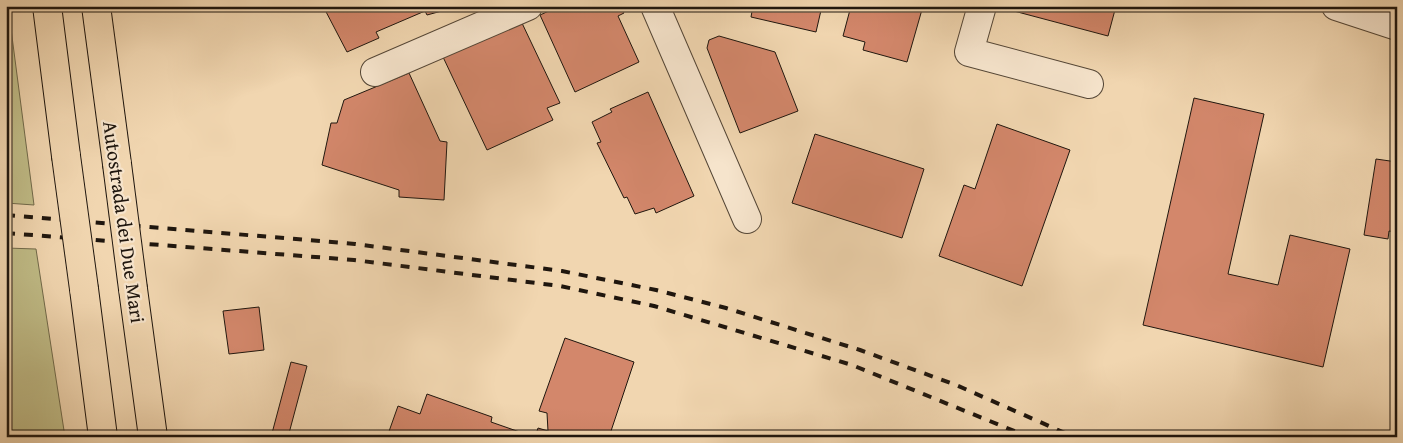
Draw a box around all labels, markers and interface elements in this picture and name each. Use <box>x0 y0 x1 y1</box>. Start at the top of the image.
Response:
street label: Autostrada dei Due Mari <box>96 119 153 325</box>

